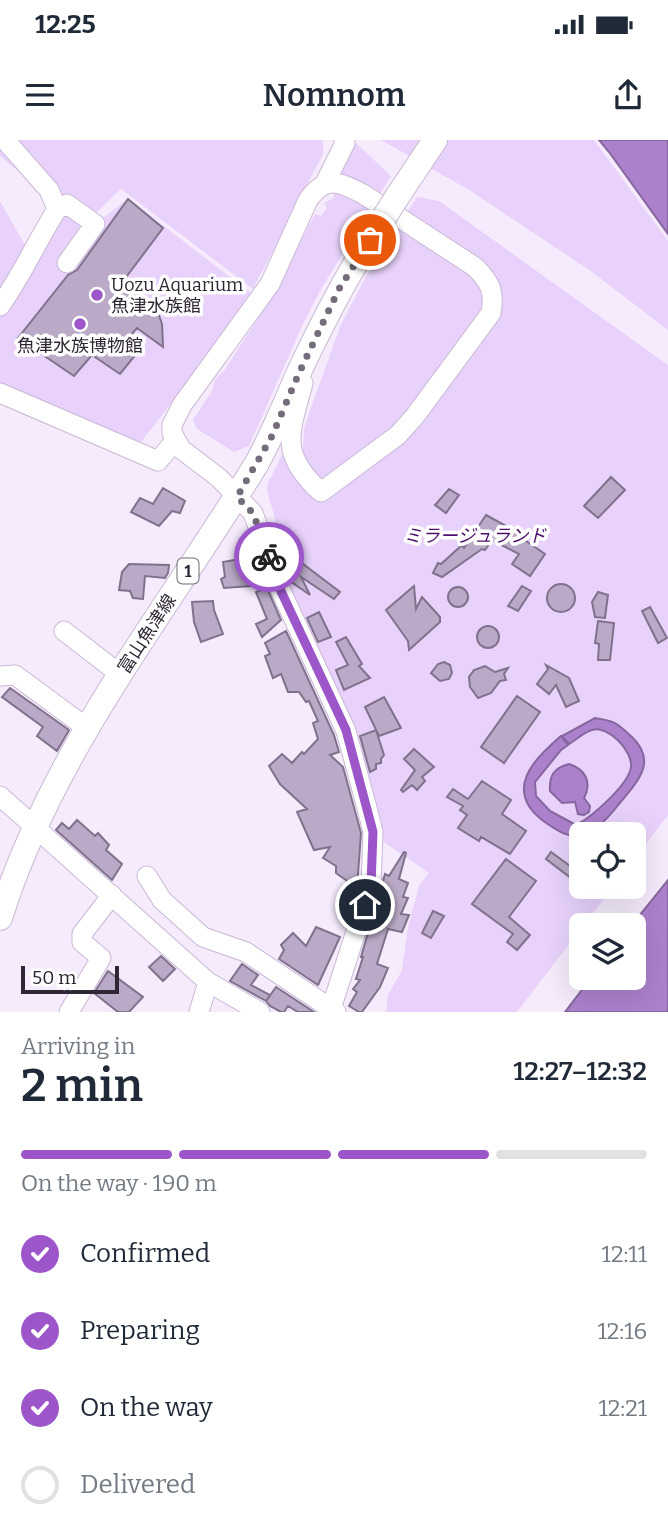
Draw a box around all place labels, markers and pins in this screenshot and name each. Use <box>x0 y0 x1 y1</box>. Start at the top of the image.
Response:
pin <box>340 210 400 270</box>
place label: Uozu Aquarium 魚津水族館 <box>111 274 243 317</box>
marker: Uozu Aquarium 魚津水族館 <box>89 287 105 303</box>
marker: 魚津水族博物館 <box>72 316 88 332</box>
place label: 魚津水族博物館 <box>17 335 143 357</box>
pin <box>335 875 395 935</box>

